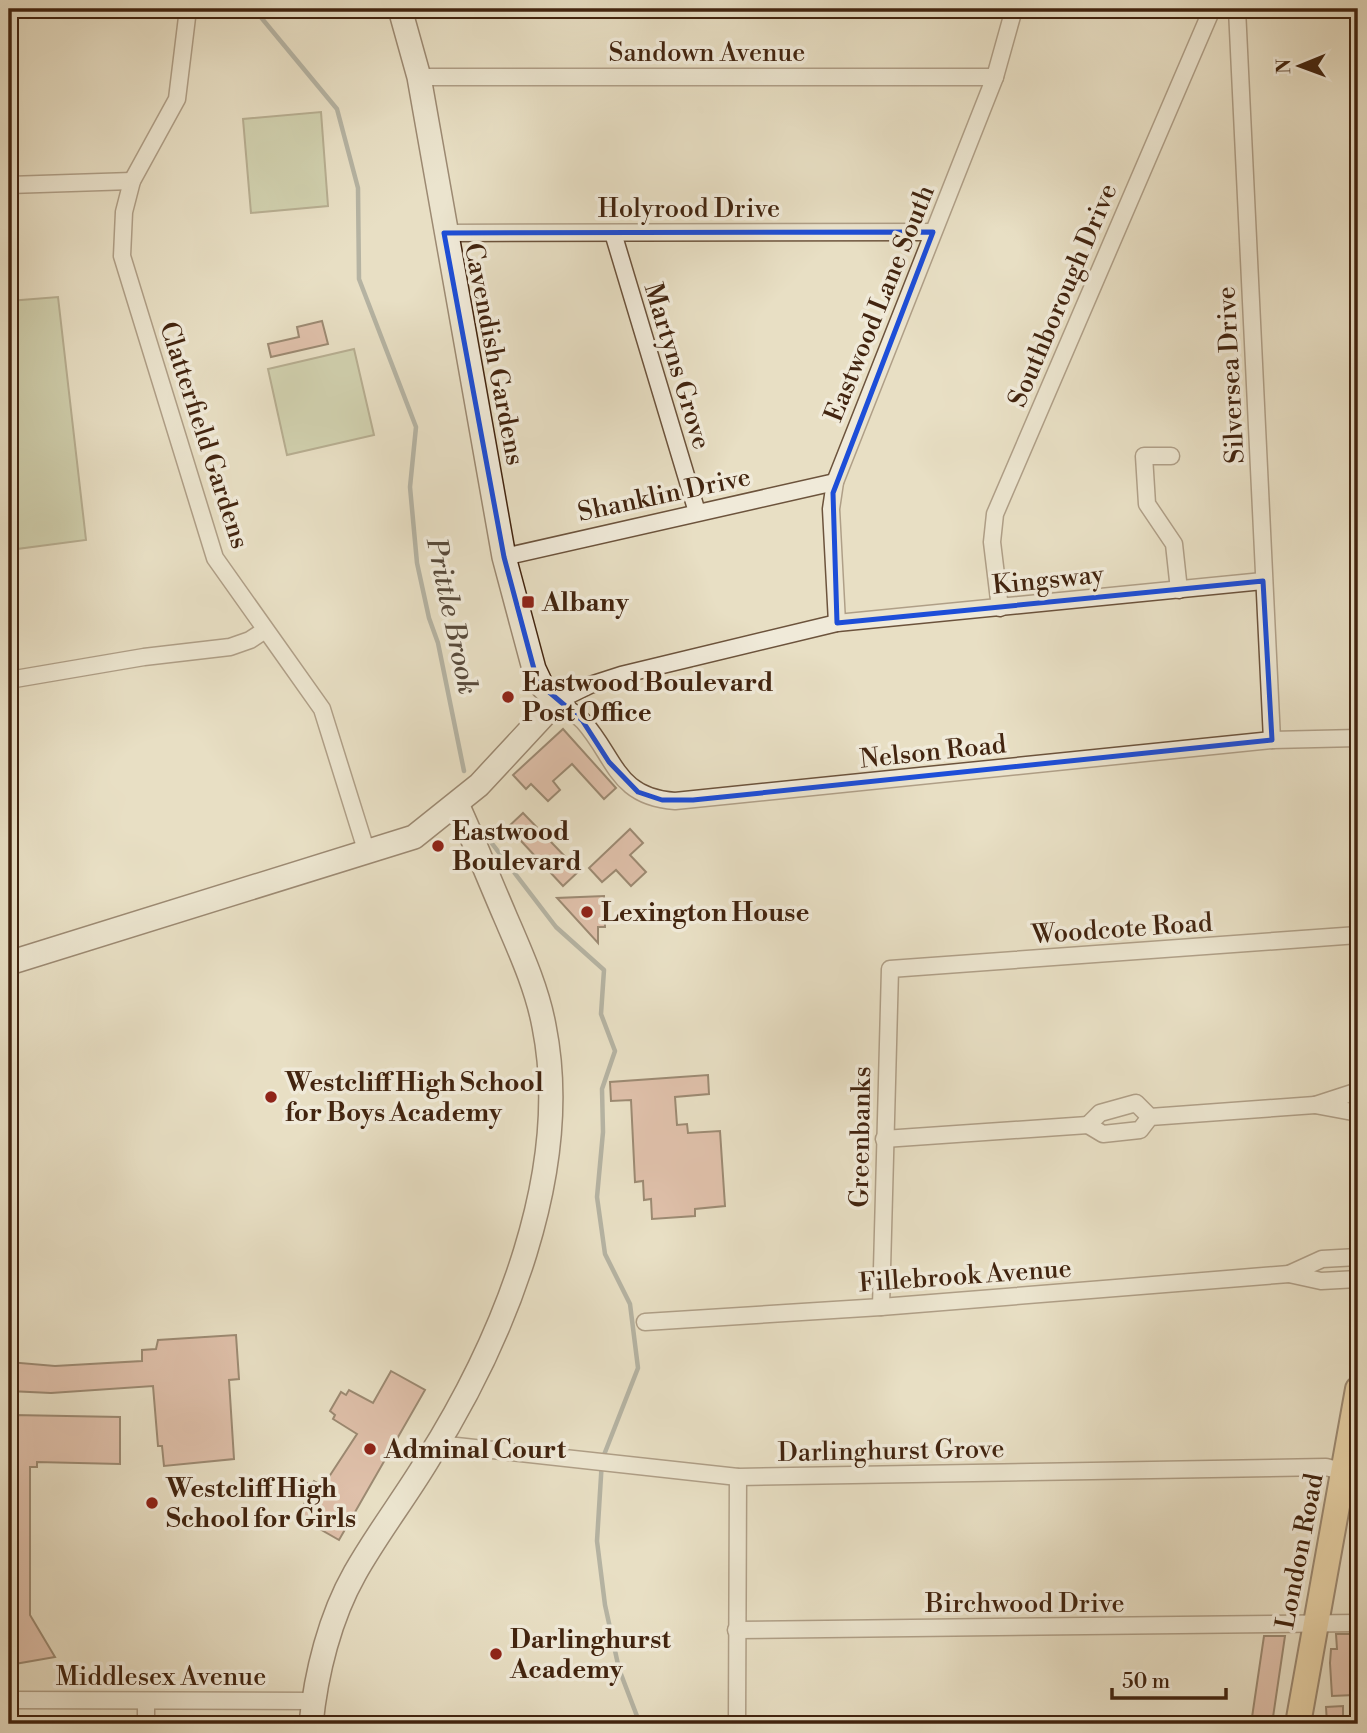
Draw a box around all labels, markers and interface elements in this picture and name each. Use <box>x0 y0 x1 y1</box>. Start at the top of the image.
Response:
north arrow <box>1266 32 1336 102</box>
street label: Sandown Avenue <box>609 37 805 69</box>
text: N <box>1272 59 1296 74</box>
street label: Southborough Drive <box>1001 179 1124 412</box>
street label: Eastwood Lane South <box>818 180 942 426</box>
street label: Holyrood Drive <box>598 193 780 225</box>
street label: Cavendish Gardens <box>457 240 531 468</box>
street label: Martyns Grove <box>637 279 717 453</box>
street label: Silversea Drive <box>1210 285 1252 464</box>
street label: Clatterfield Gardens <box>152 318 256 553</box>
street label: Shanklin Drive <box>575 461 754 529</box>
water label: Prittle Brook <box>418 534 485 698</box>
street label: Kingsway <box>991 558 1106 602</box>
place label: Albany <box>541 587 630 619</box>
marker: Albany <box>520 594 536 610</box>
place label: Eastwood Boulevard Post Office <box>522 667 773 729</box>
marker: Eastwood Boulevard Post Office <box>500 689 516 705</box>
street label: Nelson Road <box>858 728 1008 776</box>
place label: Eastwood Boulevard <box>452 816 582 878</box>
marker: Eastwood Boulevard <box>430 838 446 854</box>
place label: Lexington House <box>601 897 809 929</box>
marker: Lexington House <box>579 904 595 920</box>
street label: Woodcote Road <box>1030 907 1214 951</box>
street label: Greenbanks <box>844 1066 878 1208</box>
place label: Westcliff High School for Boys Academy <box>284 1067 544 1129</box>
marker: Westcliff High School for Boys Academy <box>263 1089 279 1105</box>
street label: Fillebrook Avenue <box>857 1253 1073 1299</box>
street label: Darlinghurst Grove <box>777 1433 1005 1469</box>
place label: Adminal Court <box>383 1434 567 1466</box>
marker: Adminal Court <box>362 1441 378 1457</box>
street label: London Road <box>1269 1470 1331 1632</box>
place label: Westcliff High School for Girls <box>165 1473 356 1535</box>
marker: Westcliff High School for Girls <box>144 1495 160 1511</box>
street label: Birchwood Drive <box>924 1588 1125 1620</box>
place label: Darlinghurst Academy <box>509 1624 672 1686</box>
marker: Darlinghurst Academy <box>488 1646 504 1662</box>
scale bar <box>1112 1656 1225 1700</box>
street label: Middlesex Avenue <box>56 1661 266 1693</box>
text: 50 m <box>1122 1669 1170 1695</box>

